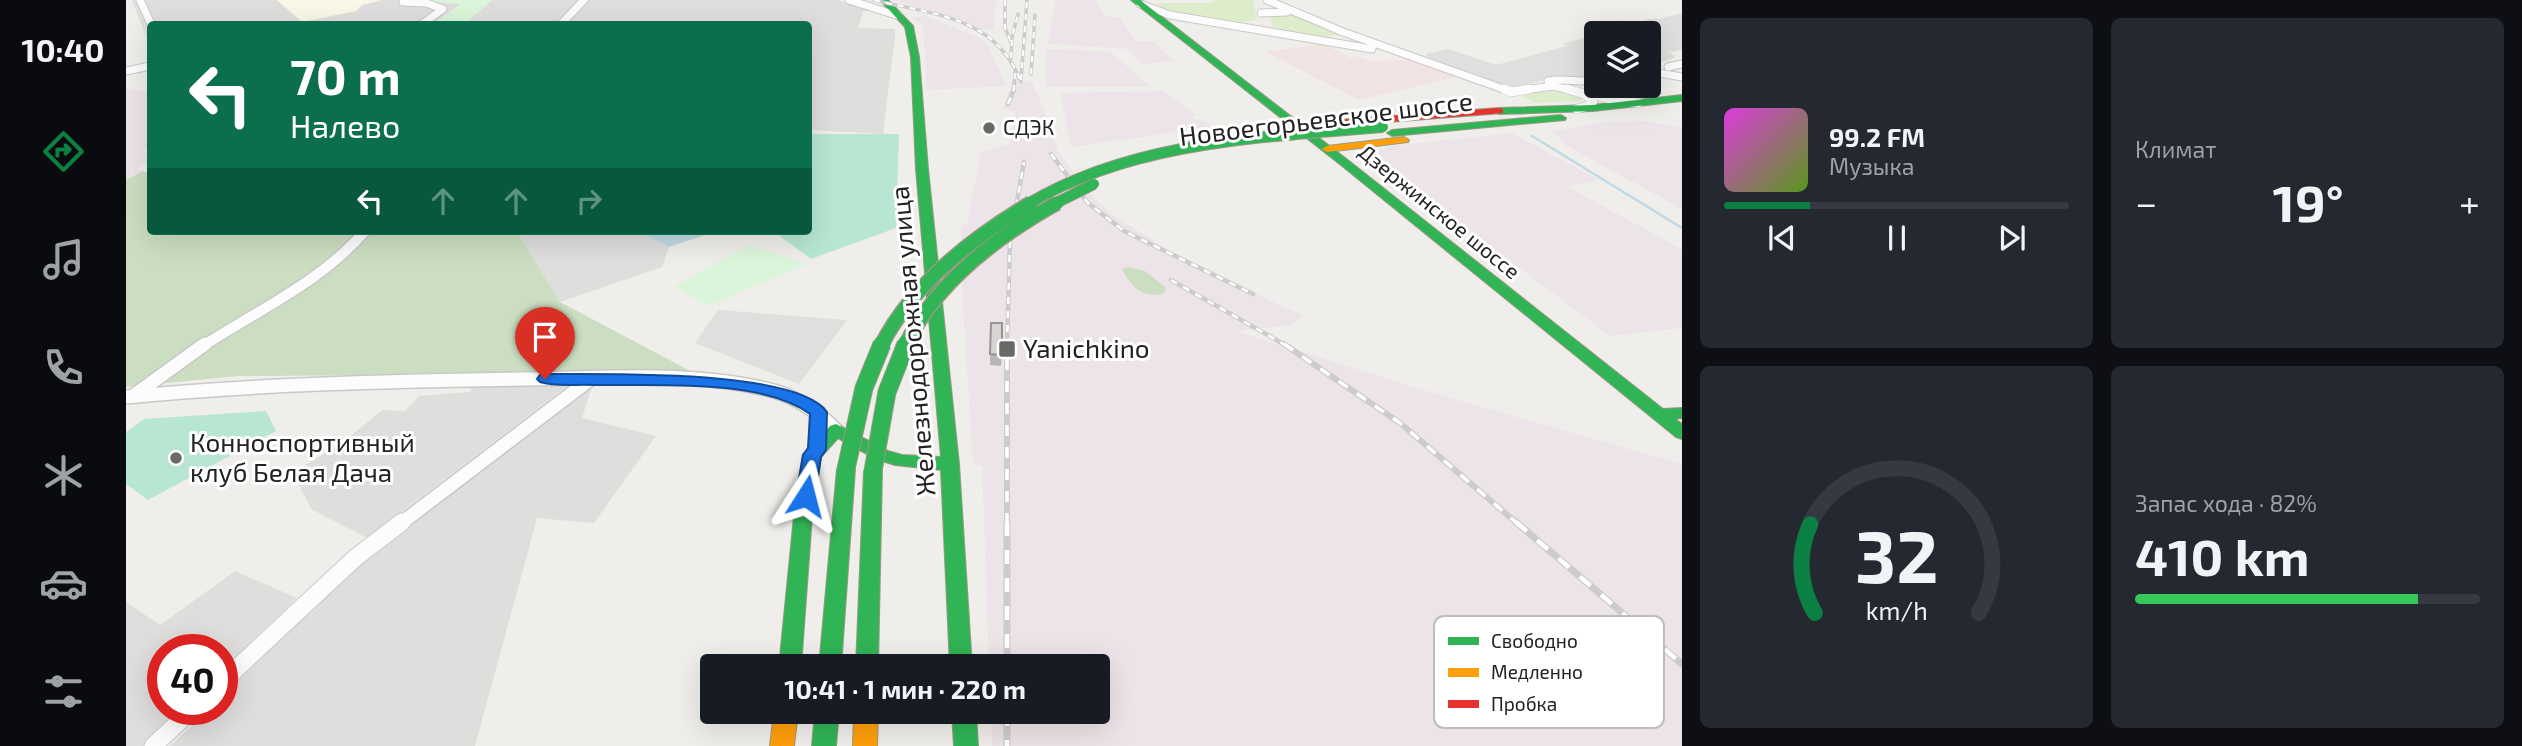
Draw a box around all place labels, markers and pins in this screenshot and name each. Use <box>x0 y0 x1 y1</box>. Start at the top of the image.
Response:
place label: СДЭК <box>1003 114 1054 139</box>
marker: СДЭК <box>981 120 997 136</box>
pin <box>515 307 575 379</box>
place label: Yanichkino <box>1023 332 1150 363</box>
marker: Yanichkino <box>997 339 1017 359</box>
place label: Конноспортивный клуб Белая Дача <box>190 426 415 488</box>
marker: Конноспортивный клуб Белая Дача <box>168 450 184 466</box>

